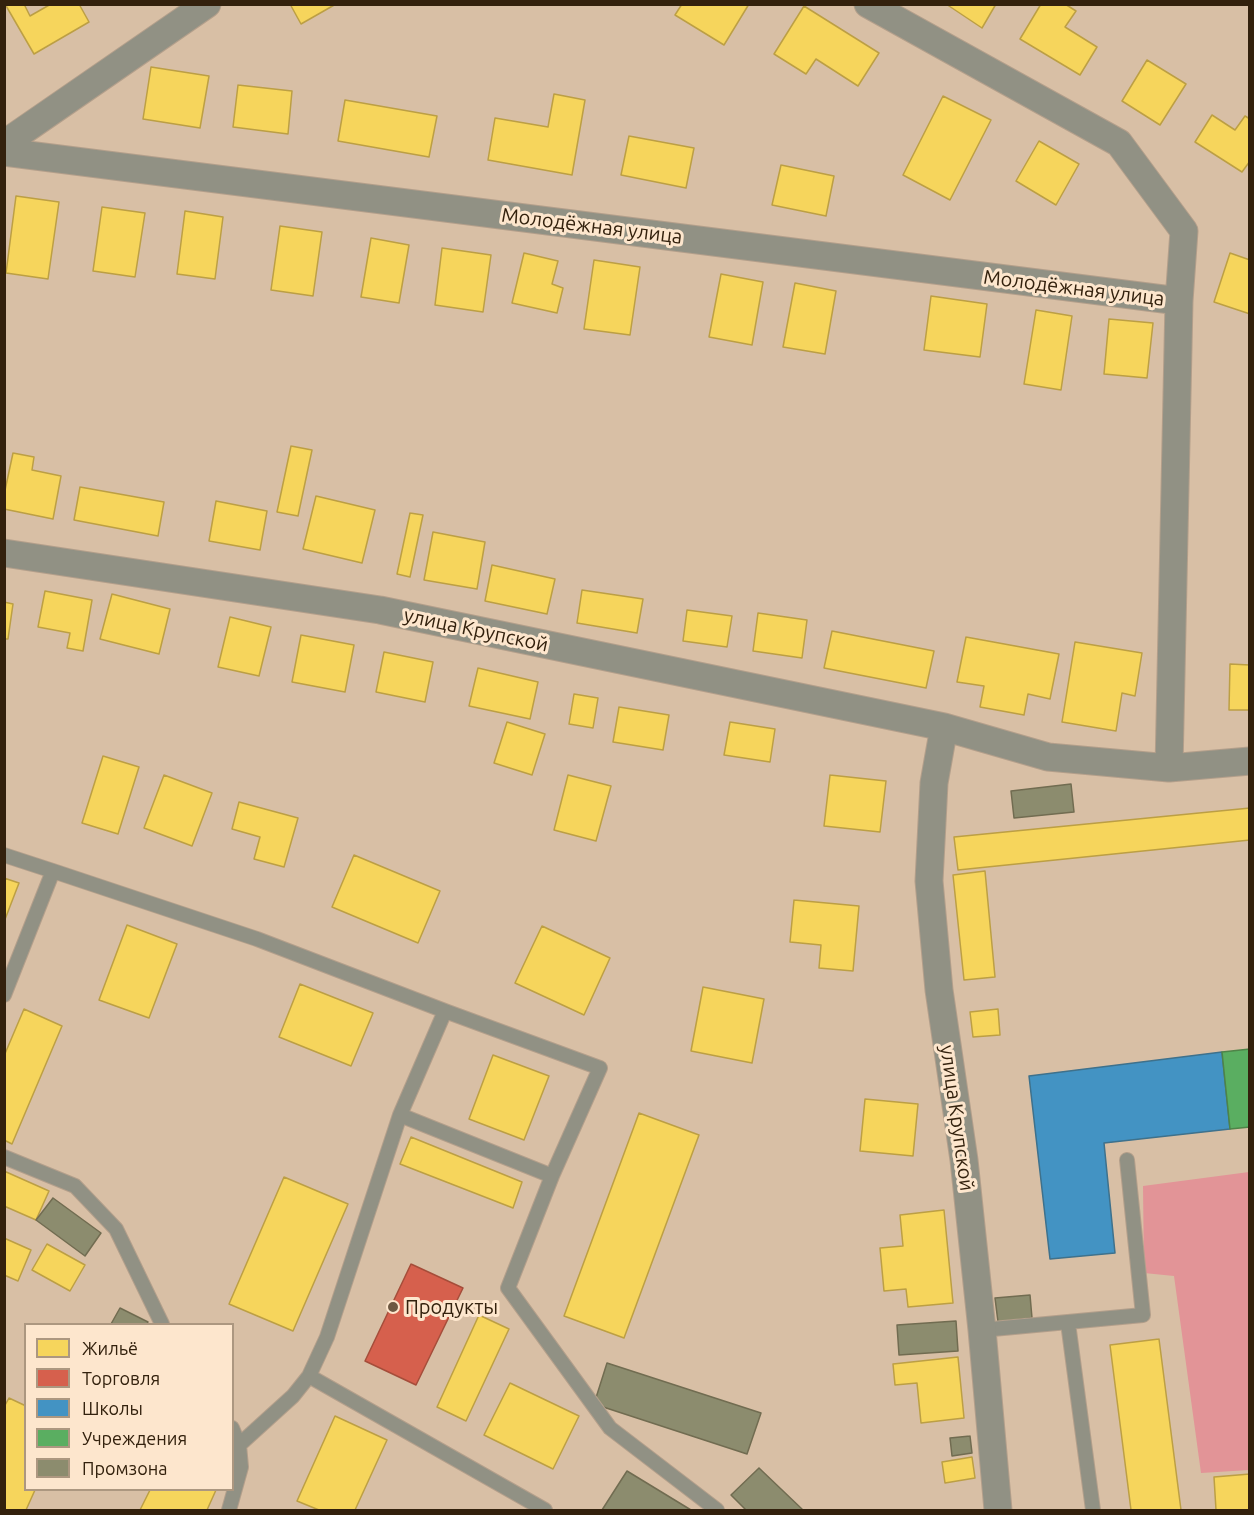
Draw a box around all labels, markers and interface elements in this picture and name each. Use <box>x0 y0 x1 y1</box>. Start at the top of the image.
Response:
street label: Молодёжная улица <box>500 203 684 249</box>
street label: Молодёжная улица <box>982 265 1166 311</box>
street label: улица Крупской <box>402 603 550 657</box>
street label: улица Крупской <box>935 1044 979 1192</box>
place label: Продукты <box>405 1295 498 1319</box>
marker: Продукты <box>386 1300 400 1314</box>
legend <box>24 1323 234 1491</box>
text: Жильё <box>82 1338 138 1358</box>
text: Торговля <box>82 1368 160 1388</box>
text: Школы <box>82 1398 143 1418</box>
text: Учреждения <box>82 1428 187 1448</box>
text: Промзона <box>82 1458 167 1478</box>

